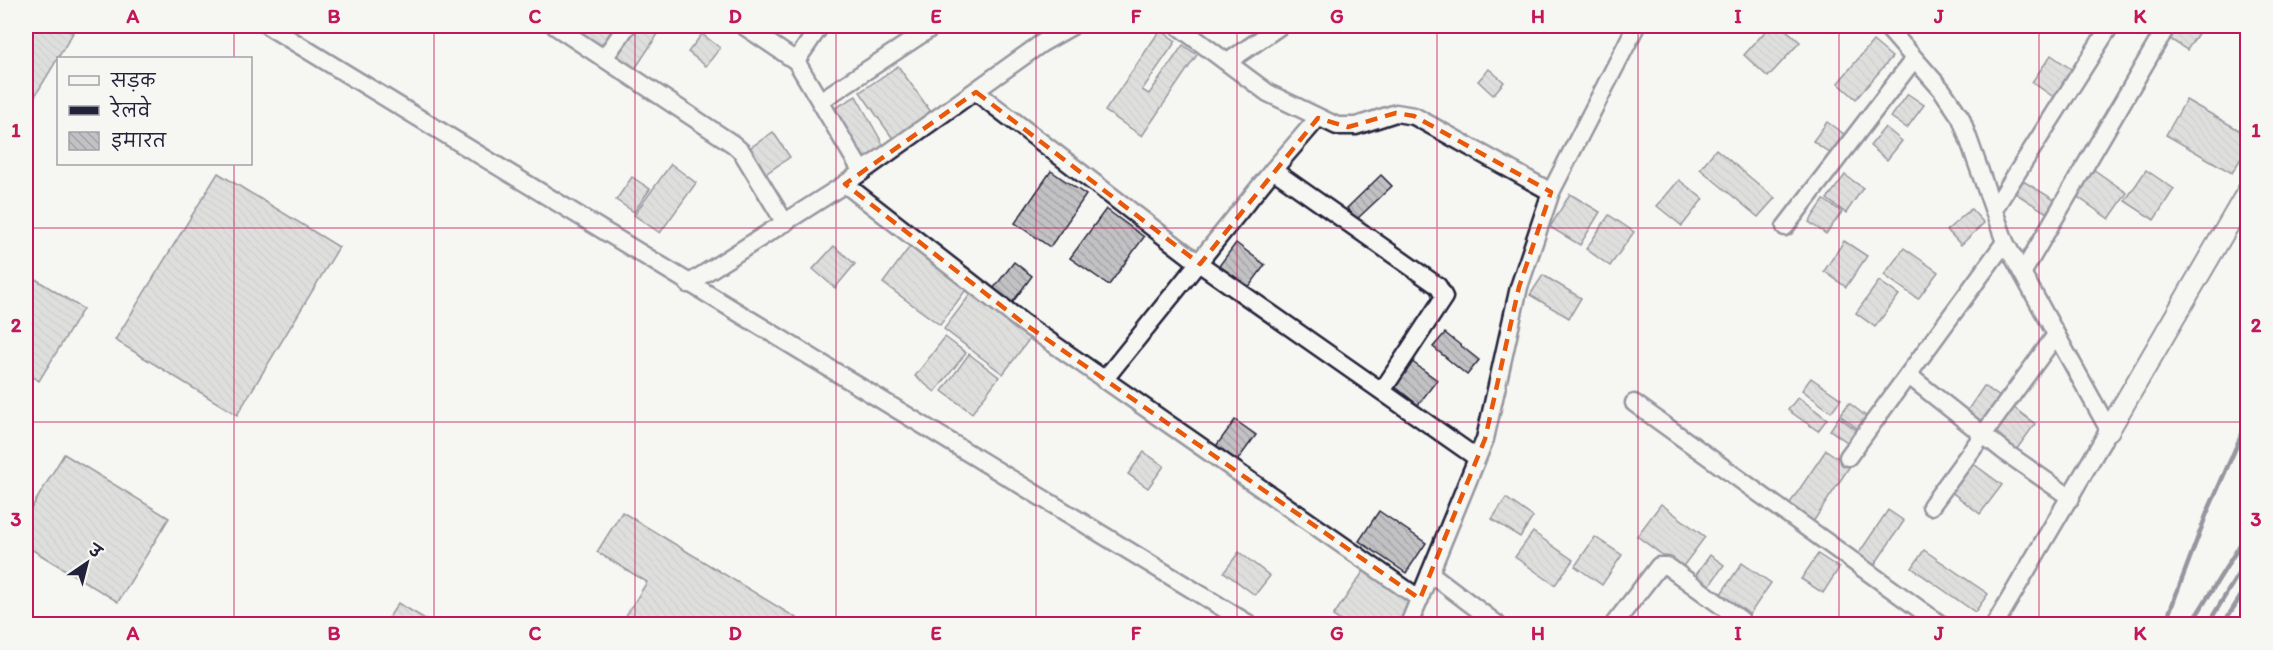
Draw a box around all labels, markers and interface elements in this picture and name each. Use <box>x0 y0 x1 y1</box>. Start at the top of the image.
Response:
text: A <box>126 4 140 28</box>
text: B <box>328 4 341 28</box>
text: C <box>529 4 542 28</box>
text: D <box>728 4 742 28</box>
text: E <box>930 4 942 28</box>
text: F <box>1131 4 1142 28</box>
text: G <box>1330 4 1344 28</box>
text: H <box>1531 4 1545 28</box>
text: I <box>1734 4 1742 28</box>
text: J <box>1933 4 1944 28</box>
text: K <box>2134 4 2148 28</box>
legend <box>57 57 252 165</box>
text: सड़क <box>110 70 156 92</box>
text: रेलवे <box>109 95 152 122</box>
text: 1 <box>11 118 21 142</box>
text: 1 <box>2251 118 2261 142</box>
text: इमारत <box>111 130 167 152</box>
text: 2 <box>11 313 22 337</box>
text: 2 <box>2251 313 2262 337</box>
text: 3 <box>11 507 22 531</box>
text: 3 <box>2251 507 2262 531</box>
north arrow <box>57 533 117 593</box>
text: उ <box>84 539 106 563</box>
text: A <box>126 621 140 645</box>
text: B <box>328 621 341 645</box>
text: C <box>529 621 542 645</box>
text: D <box>728 621 742 645</box>
text: E <box>930 621 942 645</box>
text: F <box>1131 621 1142 645</box>
text: G <box>1330 621 1344 645</box>
text: H <box>1531 621 1545 645</box>
text: I <box>1734 621 1742 645</box>
text: J <box>1933 621 1944 645</box>
text: K <box>2134 621 2148 645</box>

